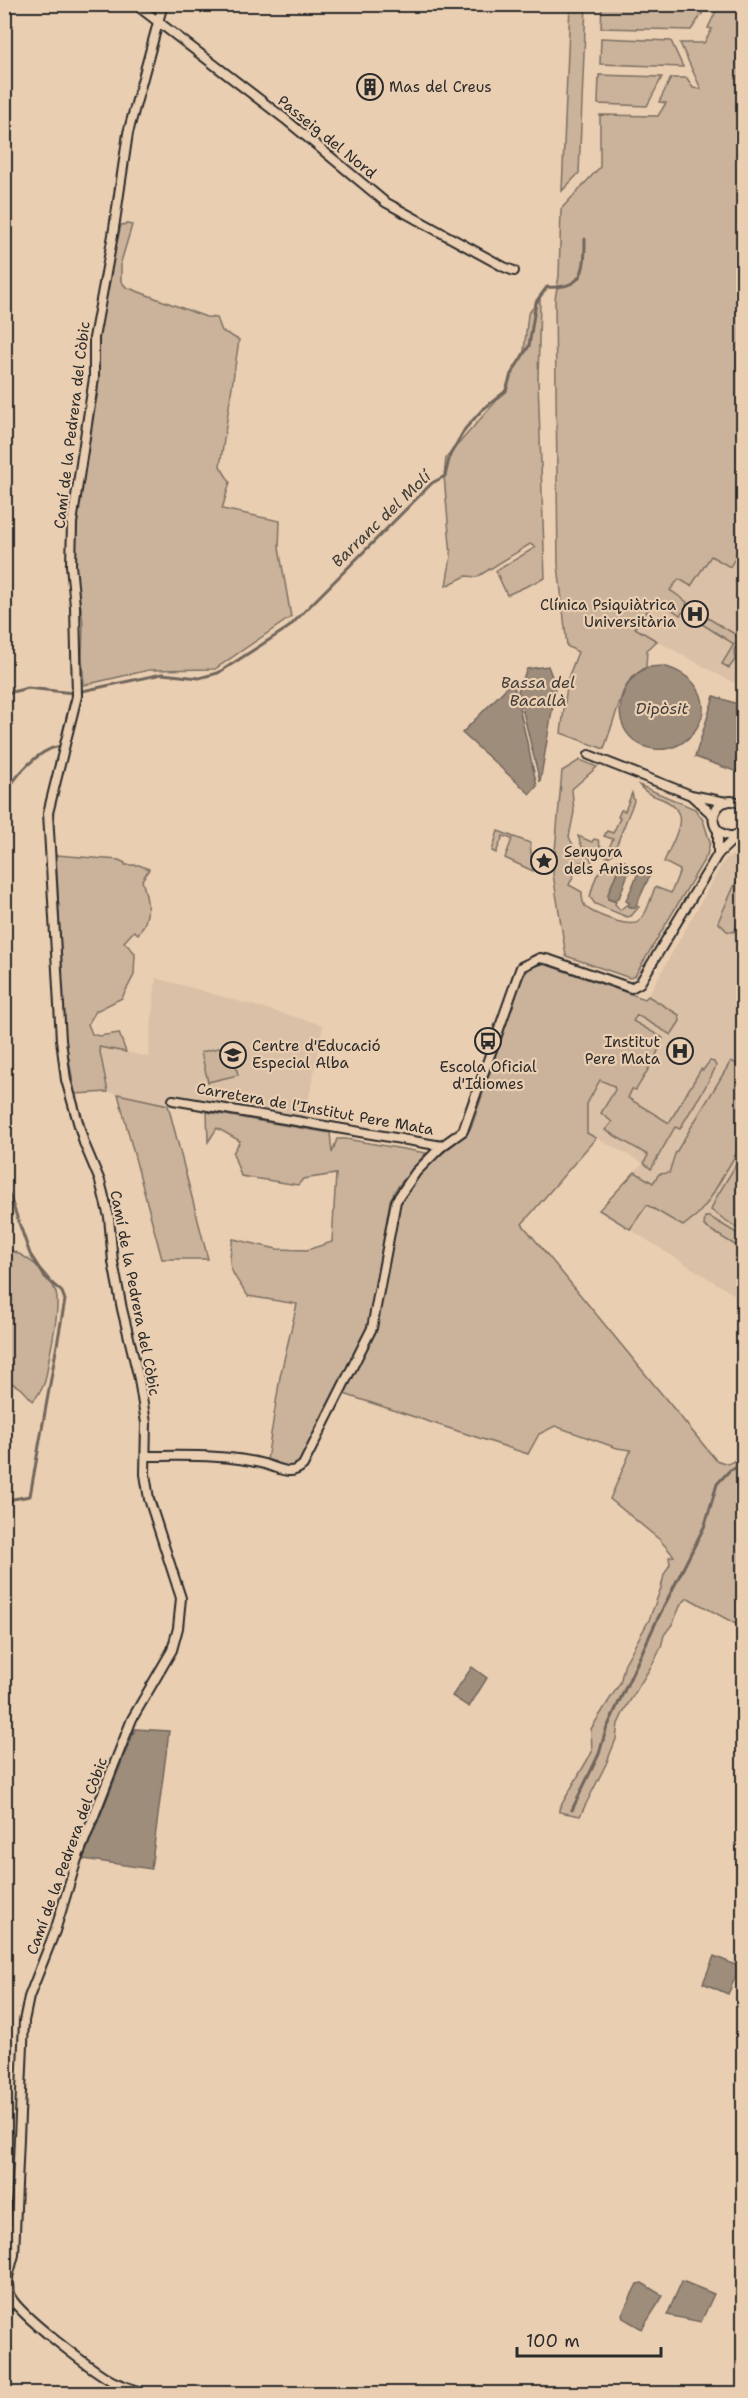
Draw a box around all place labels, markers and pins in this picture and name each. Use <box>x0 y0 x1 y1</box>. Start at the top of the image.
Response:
building icon: Mas del Creus <box>355 72 385 102</box>
place label: Mas del Creus <box>389 77 492 97</box>
place label: Clínica Psiquiàtrica Universitària <box>540 595 677 632</box>
hospital icon: Clínica Psiquiàtrica Universitària <box>680 599 710 629</box>
place label: Senyora dels Anissos <box>564 842 653 879</box>
place icon: Senyora dels Anissos <box>529 846 559 876</box>
bus stop icon: Escola Oficial d'Idiomes <box>473 1026 503 1056</box>
place label: Institut Pere Mata <box>585 1032 661 1069</box>
place label: Centre d'Educació Especial Alba <box>252 1036 380 1073</box>
hospital icon: Institut Pere Mata <box>665 1036 695 1066</box>
school or university icon: Centre d'Educació Especial Alba <box>218 1040 248 1070</box>
place label: Escola Oficial d'Idiomes <box>439 1057 537 1094</box>

